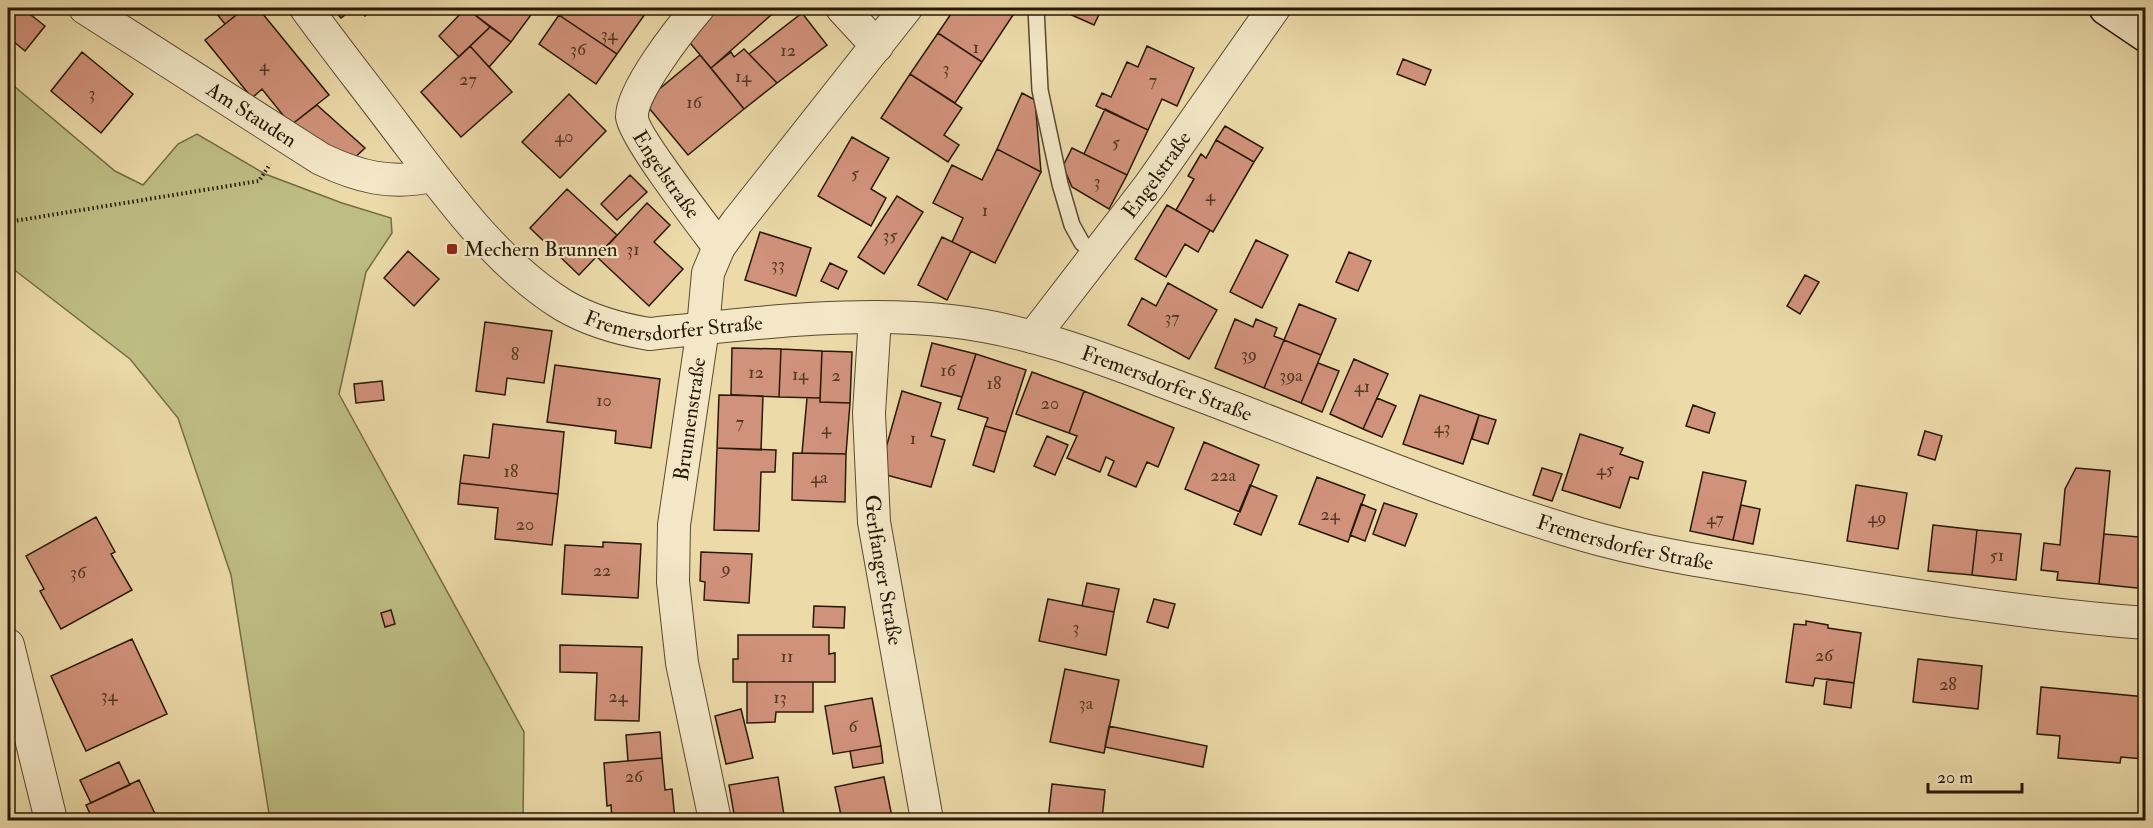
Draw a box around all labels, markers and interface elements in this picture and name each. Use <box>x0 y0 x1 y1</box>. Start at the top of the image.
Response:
house number: 34 <box>601 23 619 46</box>
house number: 1 <box>973 36 979 59</box>
house number: 36 <box>570 38 587 61</box>
house number: 12 <box>780 39 796 62</box>
house number: 4 <box>259 54 270 77</box>
house number: 3 <box>943 57 949 80</box>
house number: 14 <box>735 65 752 88</box>
house number: 27 <box>459 68 477 91</box>
house number: 7 <box>1149 69 1157 92</box>
street label: Am Stauden <box>200 76 302 154</box>
house number: 3 <box>89 82 95 105</box>
house number: 16 <box>686 91 703 114</box>
house number: 40 <box>555 125 573 148</box>
street label: Engelstraße <box>626 126 706 224</box>
street label: Engelstraße <box>1116 126 1198 224</box>
house number: 5 <box>1112 131 1120 154</box>
house number: 5 <box>851 162 859 185</box>
house number: 3 <box>1094 170 1100 193</box>
house number: 4 <box>1205 184 1216 207</box>
house number: 1 <box>982 199 988 222</box>
house number: 35 <box>883 224 897 247</box>
place label: Mechern Brunnen <box>464 236 618 263</box>
house number: 31 <box>626 238 640 261</box>
marker: Mechern Brunnen <box>445 242 459 256</box>
house number: 33 <box>771 253 785 276</box>
street label: Fremersdorfer Straße <box>580 304 764 348</box>
house number: 37 <box>1164 306 1180 329</box>
street label: Fremersdorfer Straße <box>1078 340 1256 428</box>
house number: 8 <box>511 343 519 366</box>
house number: 39 <box>1241 343 1257 366</box>
street label: Brunnenstraße <box>668 356 713 483</box>
house number: 16 <box>940 359 957 382</box>
house number: 12 <box>748 361 764 384</box>
house number: 14 <box>792 363 809 386</box>
house number: 2 <box>831 364 841 387</box>
house number: 39a <box>1279 364 1303 387</box>
house number: 18 <box>987 372 1001 395</box>
house number: 41 <box>1354 375 1370 398</box>
house number: 10 <box>596 389 612 412</box>
house number: 20 <box>1041 392 1059 415</box>
house number: 7 <box>736 411 744 434</box>
house number: 43 <box>1434 416 1450 439</box>
house number: 4 <box>821 417 832 440</box>
house number: 1 <box>910 427 916 450</box>
house number: 45 <box>1596 458 1614 481</box>
house number: 18 <box>504 460 518 483</box>
house number: 22a <box>1210 464 1236 487</box>
house number: 4a <box>810 466 828 489</box>
street label: Gerlfanger Straße <box>859 494 909 648</box>
house number: 24 <box>1321 503 1341 526</box>
house number: 49 <box>1868 506 1886 529</box>
house number: 47 <box>1706 507 1724 530</box>
street label: Fremersdorfer Straße <box>1534 509 1715 577</box>
house number: 20 <box>516 513 534 536</box>
house number: 51 <box>1990 544 2004 567</box>
house number: 9 <box>719 557 731 580</box>
house number: 22 <box>593 559 611 582</box>
house number: 36 <box>70 561 87 584</box>
house number: 3 <box>1073 616 1079 639</box>
house number: 26 <box>1815 644 1834 667</box>
house number: 11 <box>781 645 793 668</box>
house number: 28 <box>1939 673 1957 696</box>
house number: 34 <box>101 684 119 707</box>
house number: 24 <box>609 685 629 708</box>
house number: 13 <box>773 686 787 709</box>
house number: 3a <box>1079 692 1094 715</box>
house number: 6 <box>848 715 858 738</box>
scale bar <box>1928 756 2022 794</box>
house number: 26 <box>625 765 644 788</box>
text: 20 m <box>1937 766 1973 789</box>

